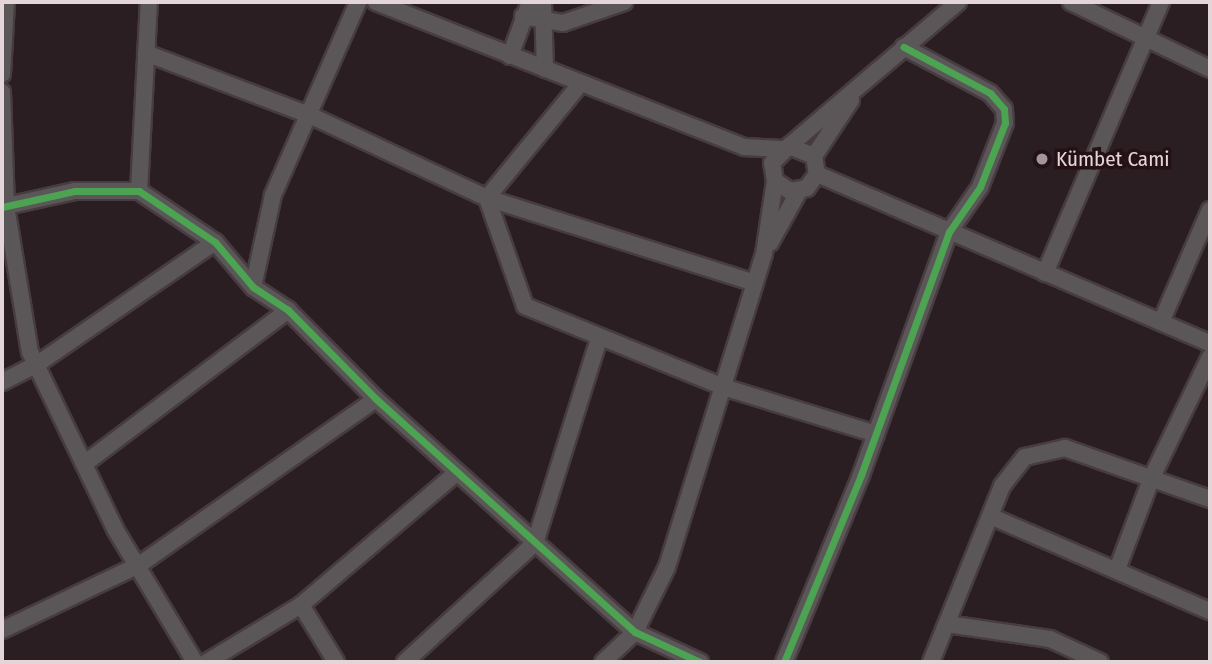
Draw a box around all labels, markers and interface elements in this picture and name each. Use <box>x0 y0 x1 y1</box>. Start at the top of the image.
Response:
place label: Kümbet Cami <box>1056 146 1170 172</box>
marker: Kümbet Cami <box>1034 151 1050 167</box>

